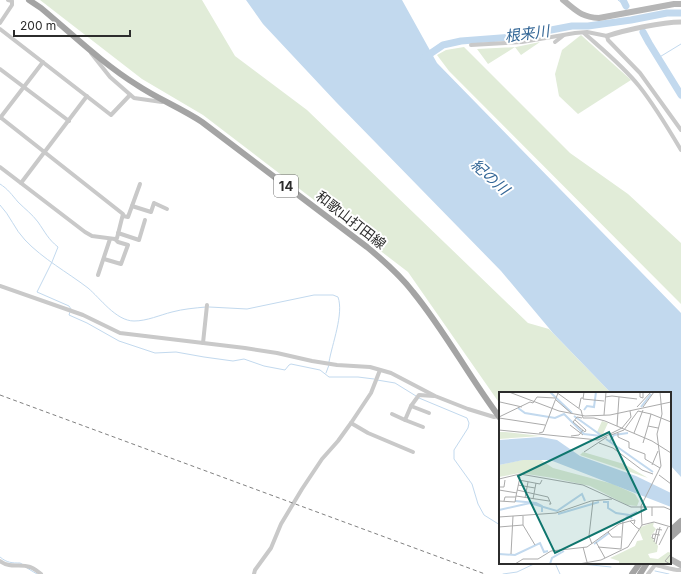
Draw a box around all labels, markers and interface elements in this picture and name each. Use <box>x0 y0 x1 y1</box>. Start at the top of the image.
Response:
scale bar <box>14 12 130 38</box>
text: 200 m <box>20 18 56 33</box>
water label: 根来川 <box>503 21 553 46</box>
water label: 紀の川 <box>467 155 515 200</box>
road number: 14 <box>274 175 298 197</box>
street label: 和歌山打田線 <box>313 187 390 252</box>
inset map <box>499 392 671 564</box>

